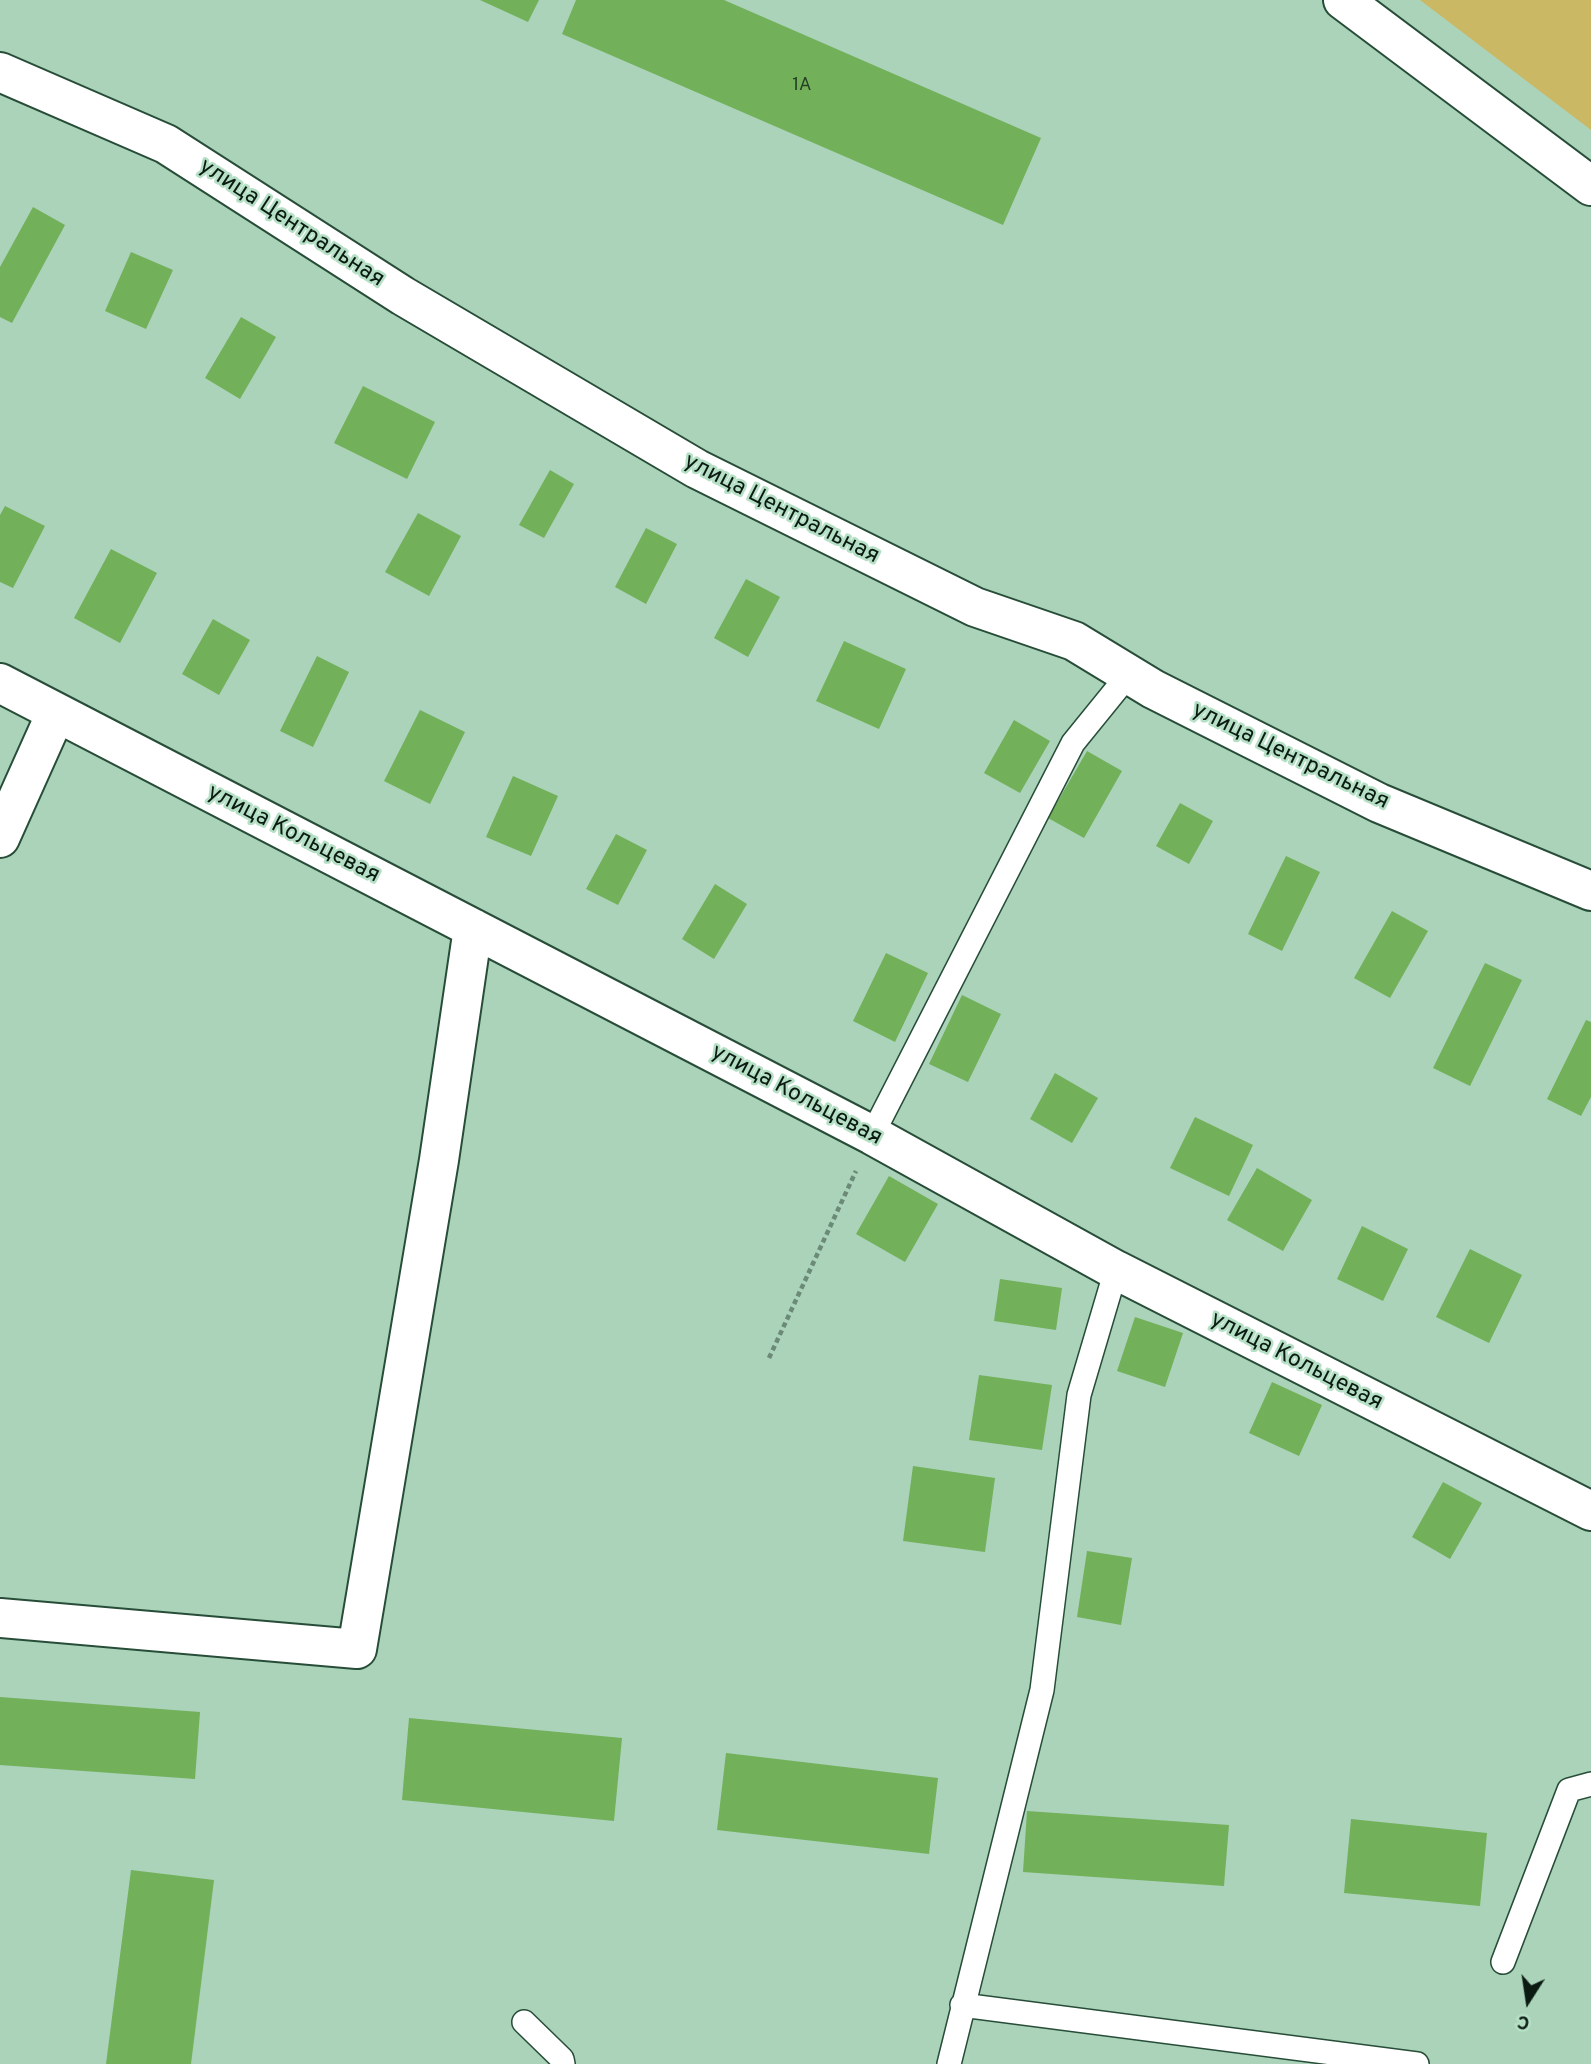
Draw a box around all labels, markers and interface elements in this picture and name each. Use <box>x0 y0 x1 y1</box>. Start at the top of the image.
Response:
house number: 1А <box>792 75 812 97</box>
street label: улица Центральная <box>193 154 389 294</box>
street label: улица Центральная <box>679 449 883 571</box>
street label: улица Центральная <box>1187 697 1393 817</box>
street label: улица Кольцевая <box>202 780 384 890</box>
street label: улица Кольцевая <box>706 1039 886 1153</box>
street label: улица Кольцевая <box>1205 1307 1387 1417</box>
north arrow <box>1493 1966 1563 2036</box>
text: С <box>1515 2009 1532 2035</box>

